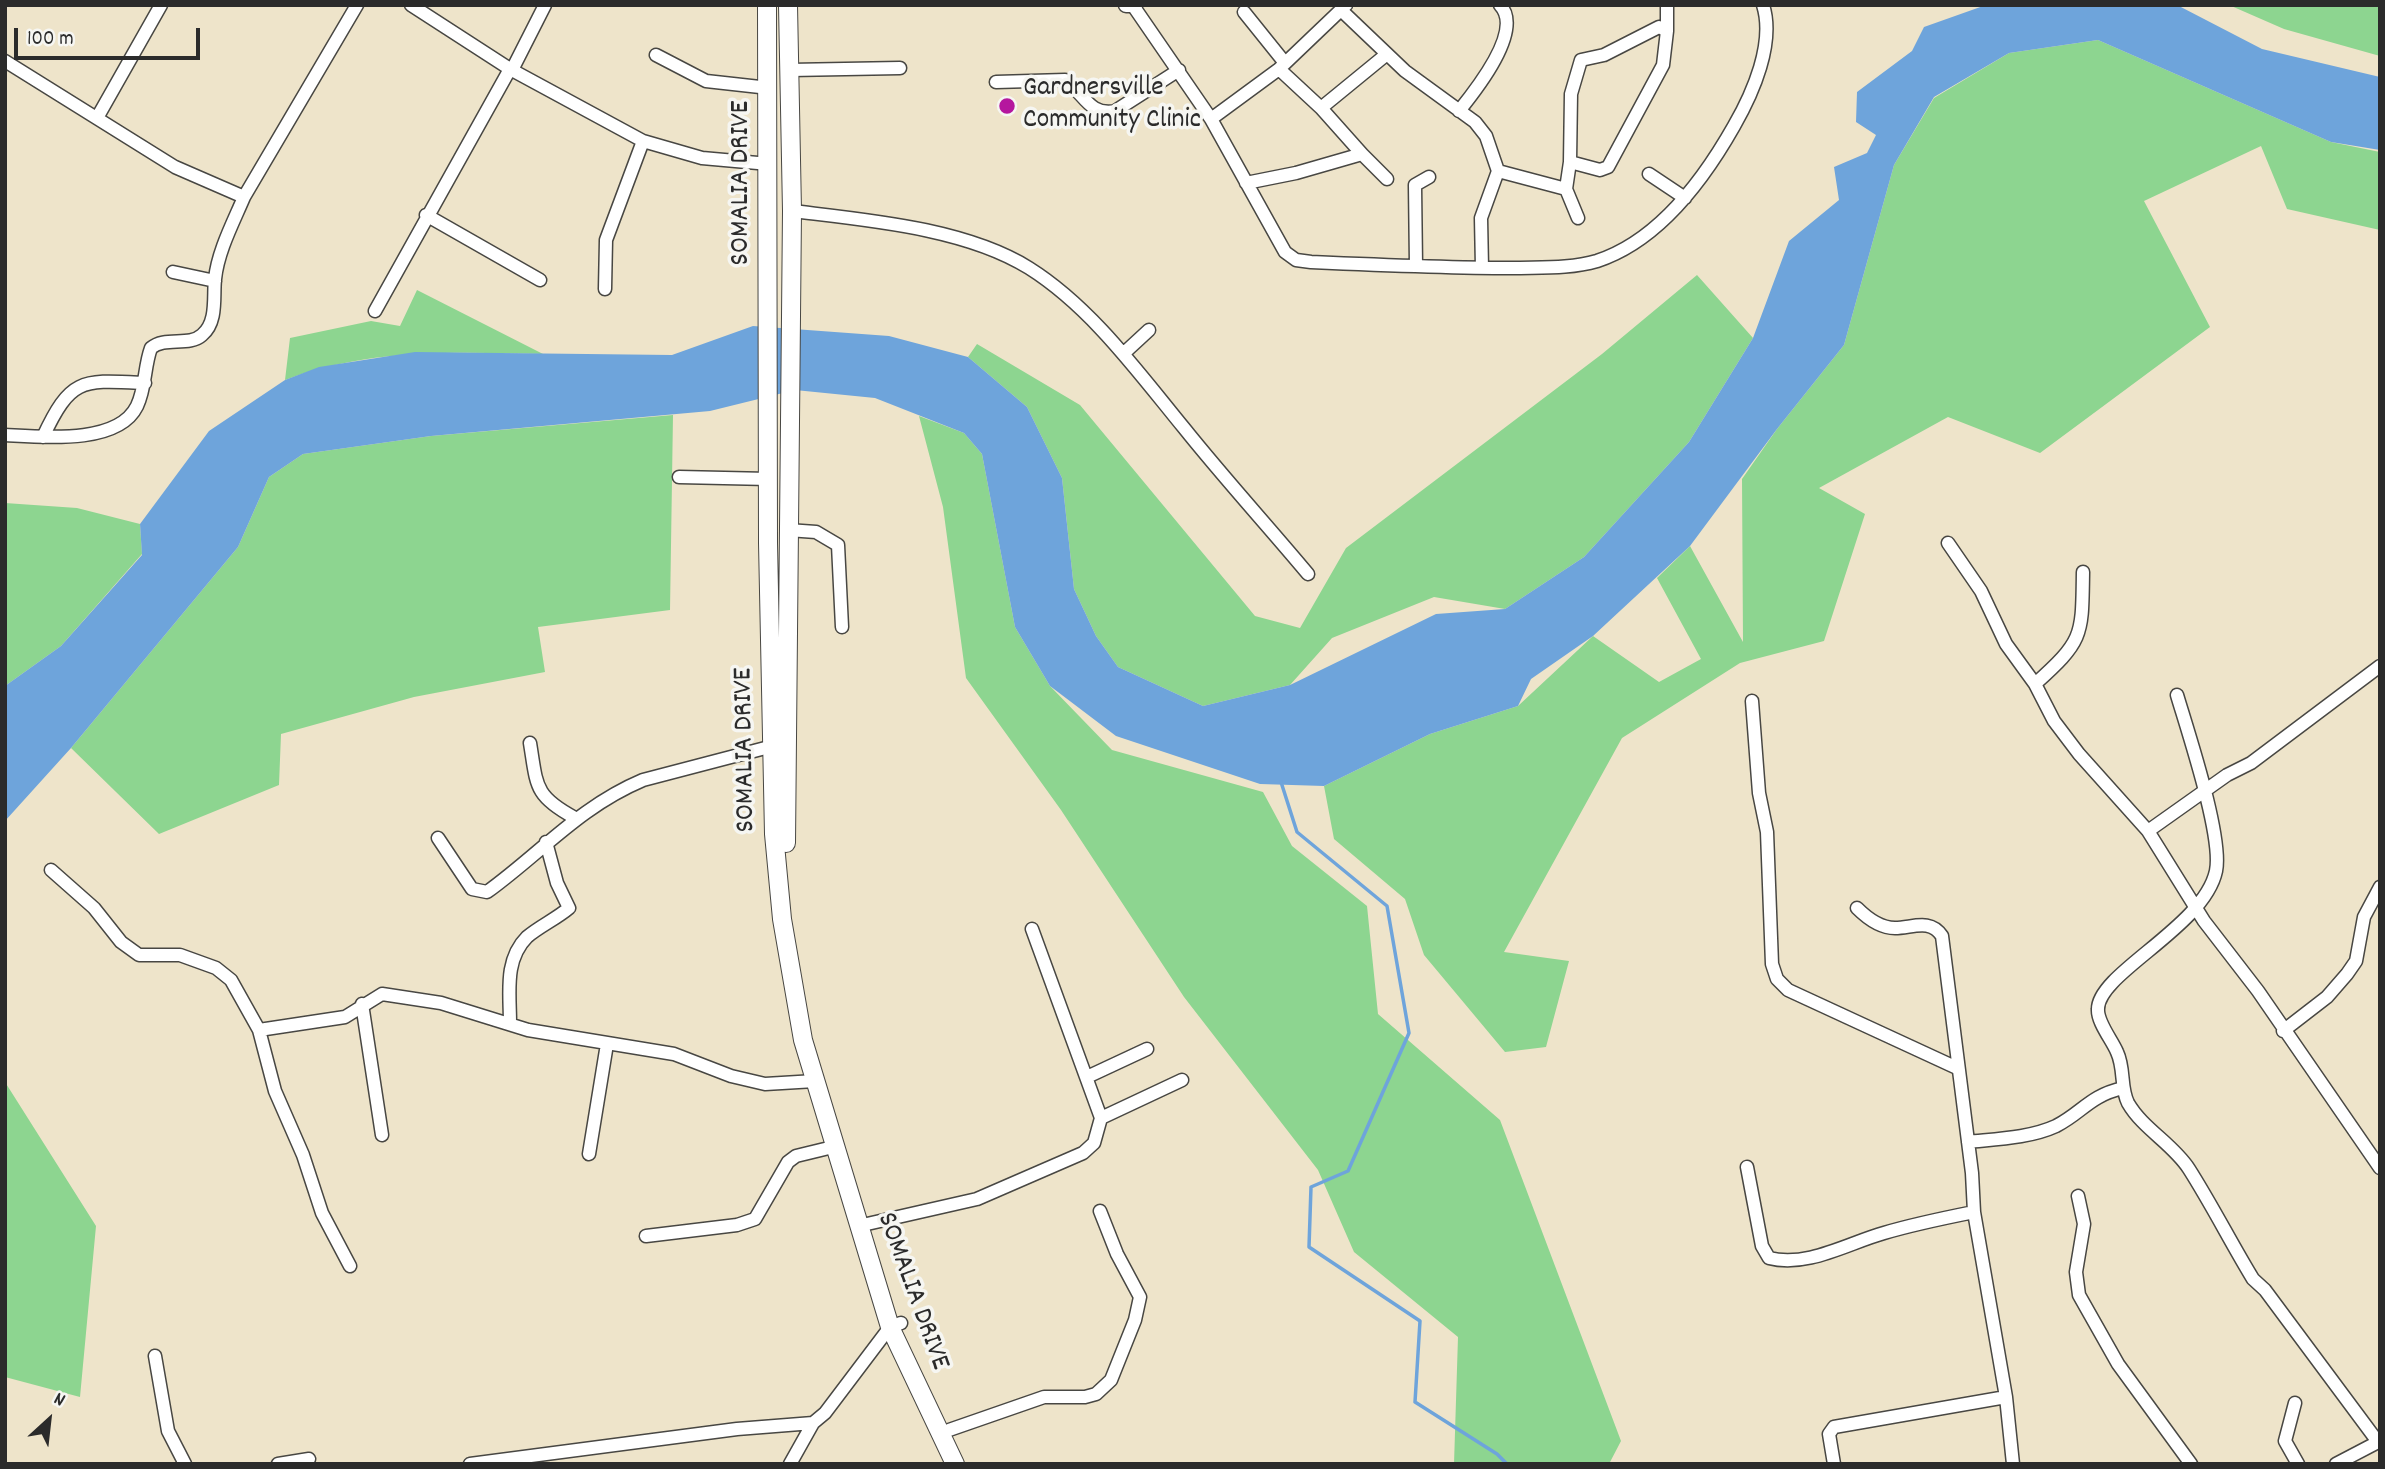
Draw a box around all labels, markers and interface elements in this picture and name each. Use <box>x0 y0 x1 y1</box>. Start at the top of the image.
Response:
scale bar <box>18 14 203 58</box>
text: 100 m <box>27 25 74 55</box>
place label: Gardnersville Community Clinic <box>1023 73 1201 139</box>
marker: Gardnersville Community Clinic <box>997 96 1017 116</box>
street label: SOMALIA DRIVE <box>726 101 760 265</box>
street label: SOMALIA DRIVE <box>729 667 765 833</box>
street label: SOMALIA DRIVE <box>867 1209 955 1375</box>
north arrow <box>14 1385 84 1455</box>
text: N <box>48 1387 69 1415</box>

